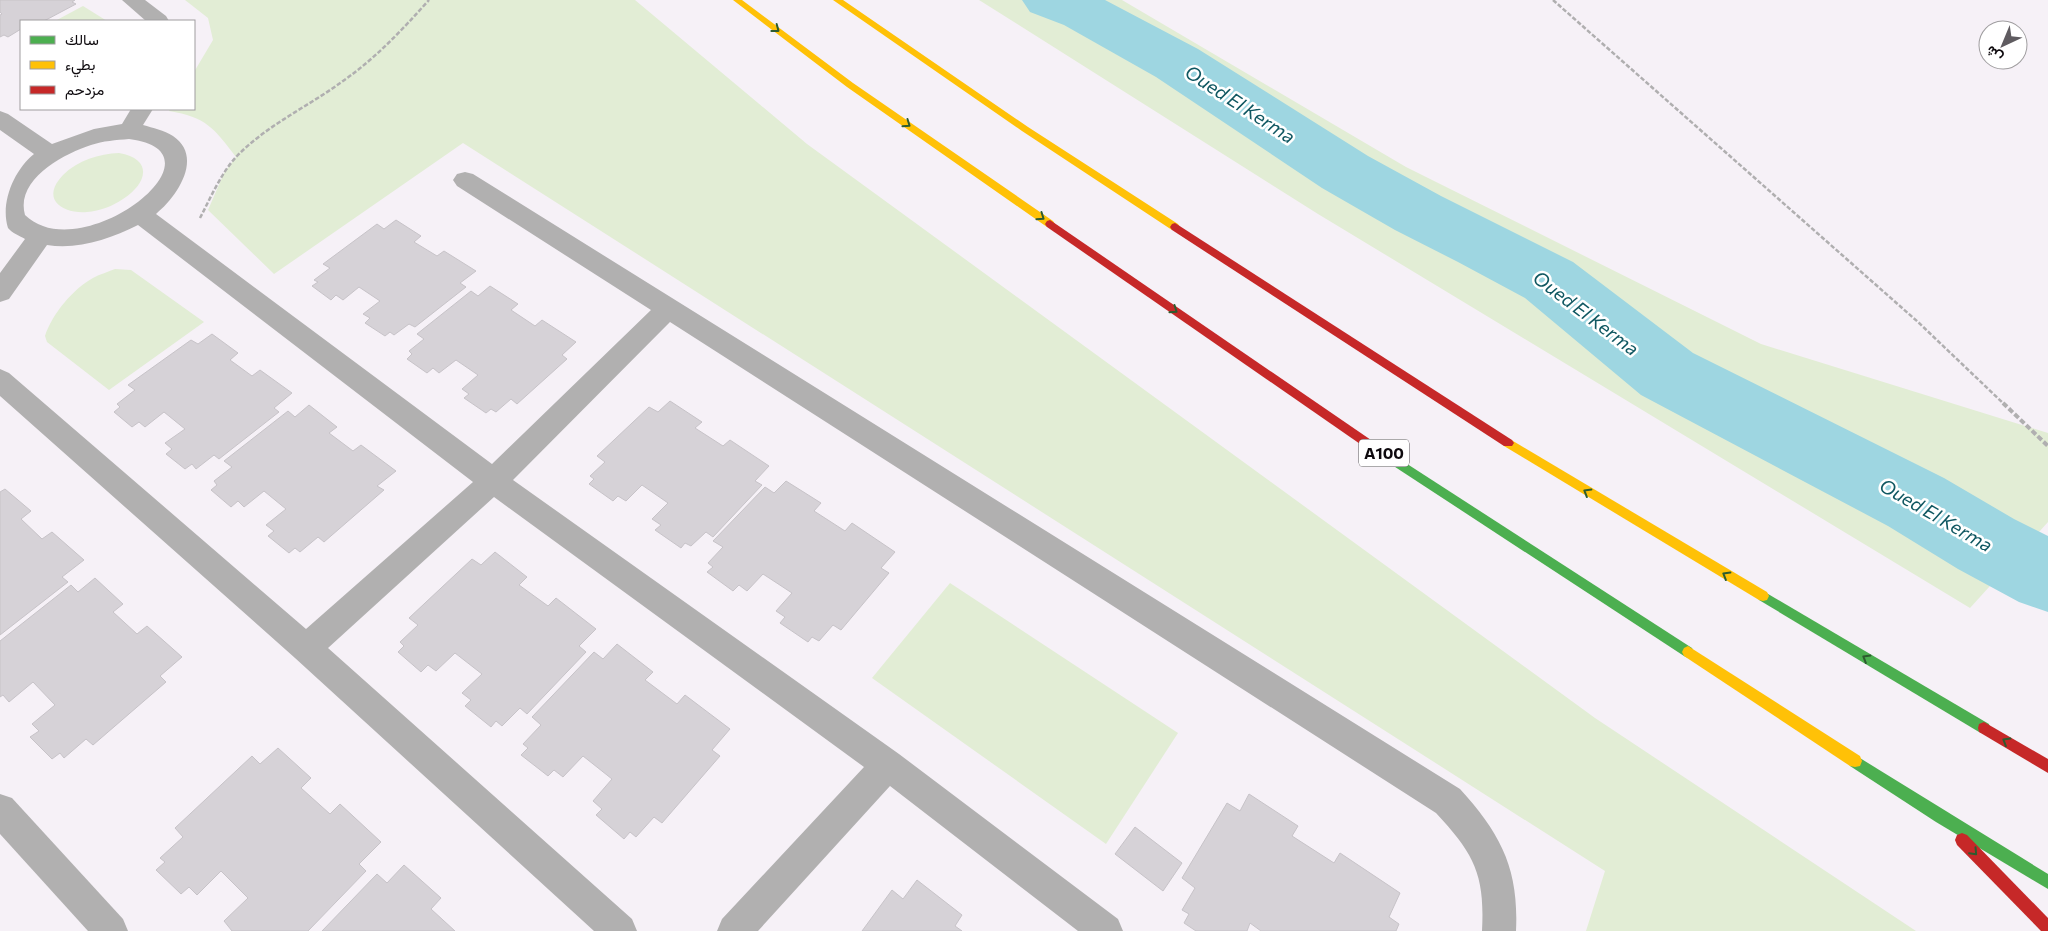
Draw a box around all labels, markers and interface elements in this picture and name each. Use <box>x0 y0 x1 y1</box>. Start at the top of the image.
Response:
legend <box>20 20 195 110</box>
north arrow <box>1978 20 2028 70</box>
one-way arrow <box>770 23 780 32</box>
text: سالك <box>65 30 99 48</box>
text: ش <box>1982 42 2006 67</box>
text: بطيء <box>65 55 95 78</box>
water label: Oued El Kerma <box>1181 59 1300 148</box>
text: مزدحم <box>65 80 104 100</box>
one-way arrow <box>902 118 911 127</box>
one-way arrow <box>1035 211 1045 220</box>
water label: Oued El Kerma <box>1529 265 1644 360</box>
one-way arrow <box>1168 304 1178 313</box>
road number: A100 <box>1359 439 1409 466</box>
water label: Oued El Kerma <box>1876 473 1997 556</box>
one-way arrow <box>1583 489 1592 499</box>
one-way arrow <box>1723 572 1732 582</box>
one-way arrow <box>1863 654 1872 664</box>
one-way arrow <box>2003 737 2012 747</box>
one-way arrow <box>1968 847 1977 856</box>

